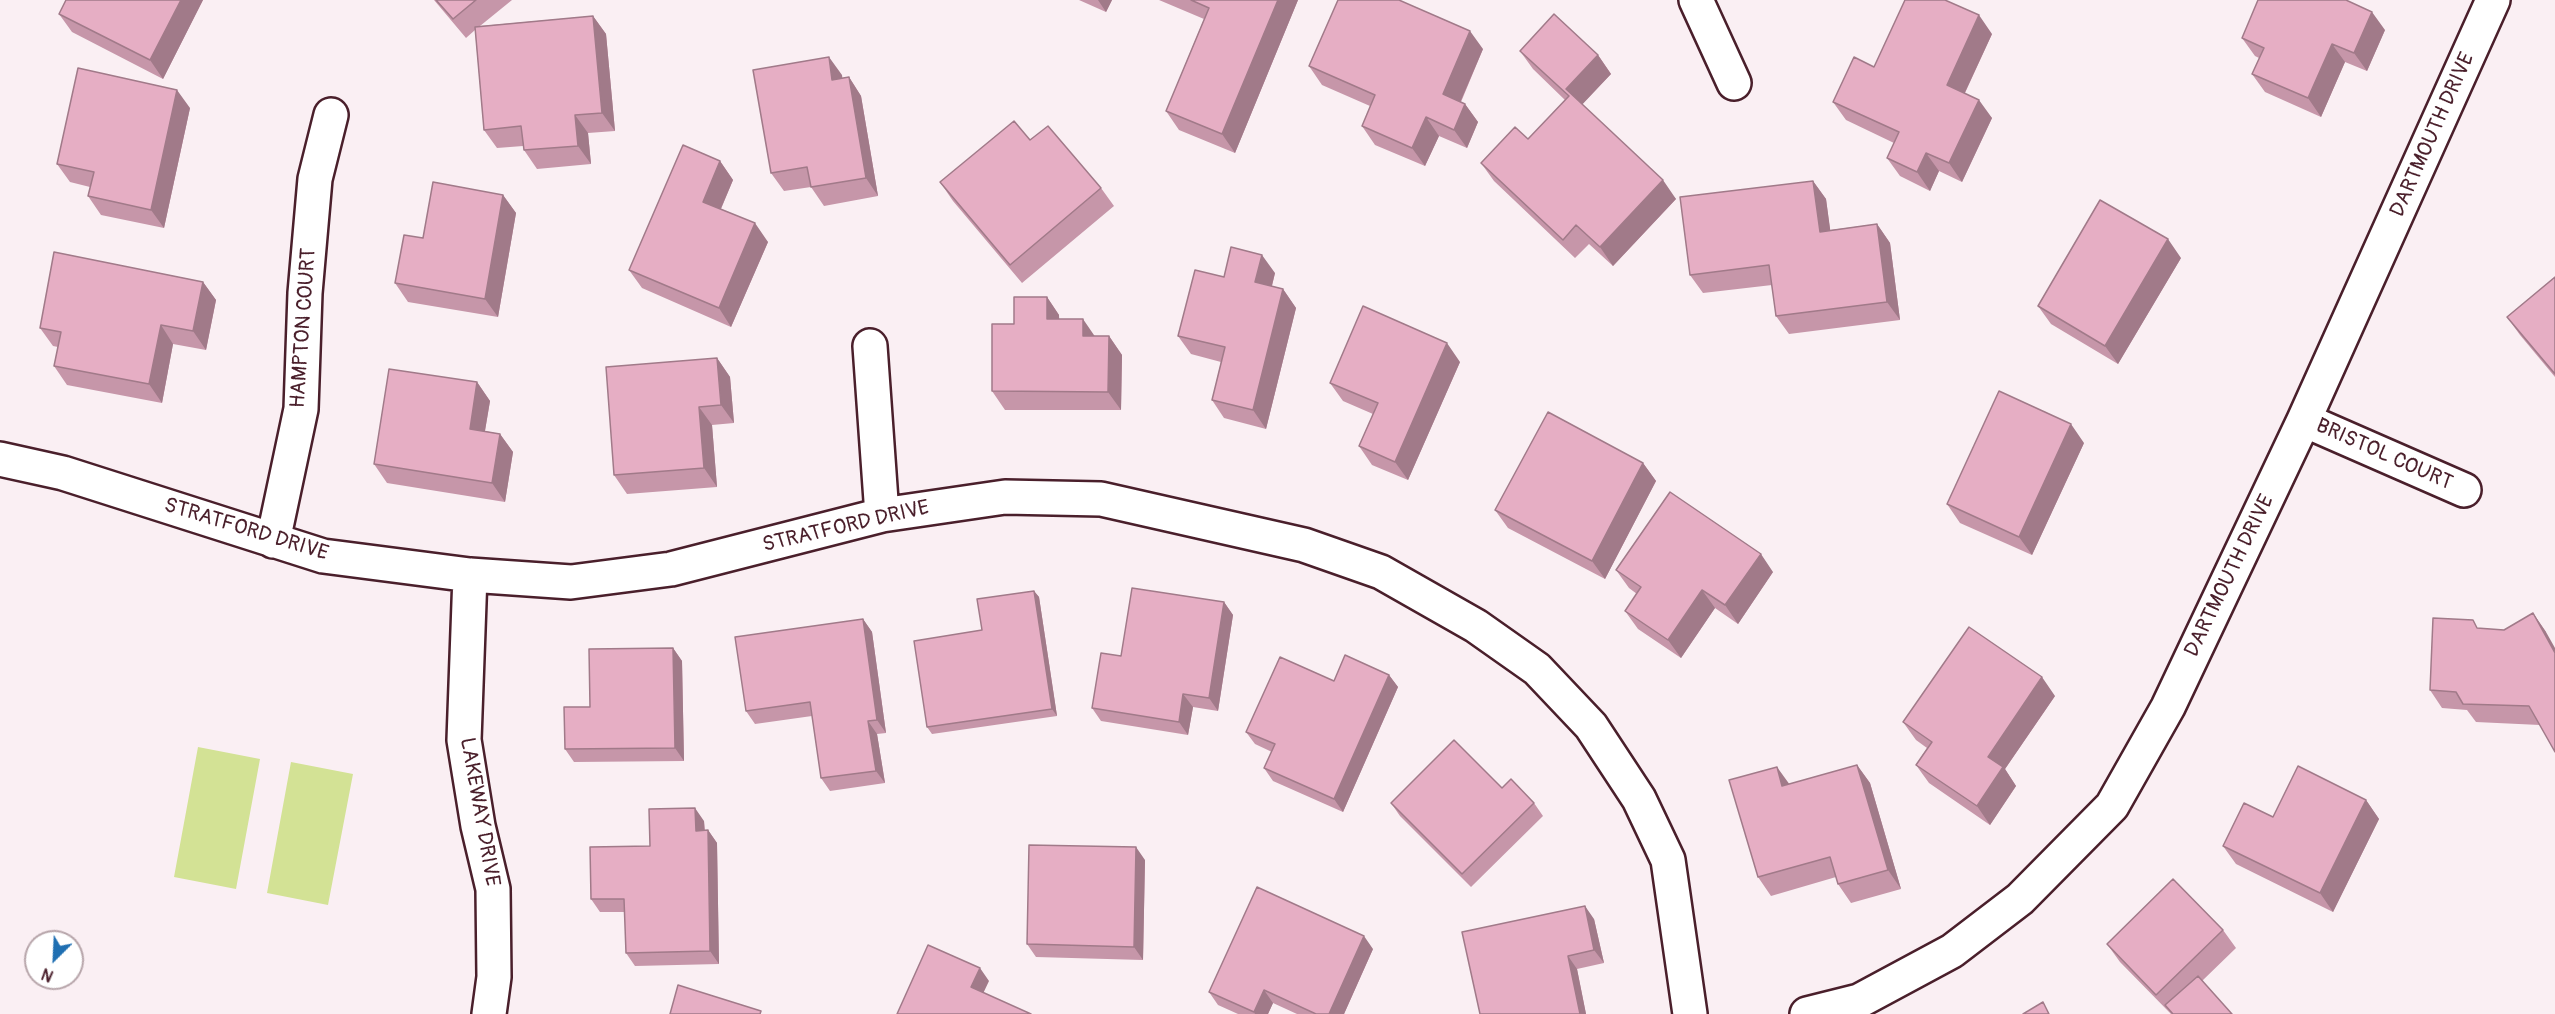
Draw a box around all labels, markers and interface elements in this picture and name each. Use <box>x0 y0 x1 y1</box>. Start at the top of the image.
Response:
street label: DARTMOUTH DRIVE <box>2385 49 2481 221</box>
street label: HAMPTON COURT <box>286 247 322 409</box>
street label: BRISTOL COURT <box>2312 414 2456 496</box>
street label: DARTMOUTH DRIVE <box>2180 491 2280 661</box>
street label: STRATFORD DRIVE <box>161 493 331 567</box>
street label: STRATFORD DRIVE <box>760 496 932 558</box>
street label: LAKEWAY DRIVE <box>453 736 505 888</box>
north arrow <box>24 930 84 990</box>
text: N <box>38 963 57 986</box>

